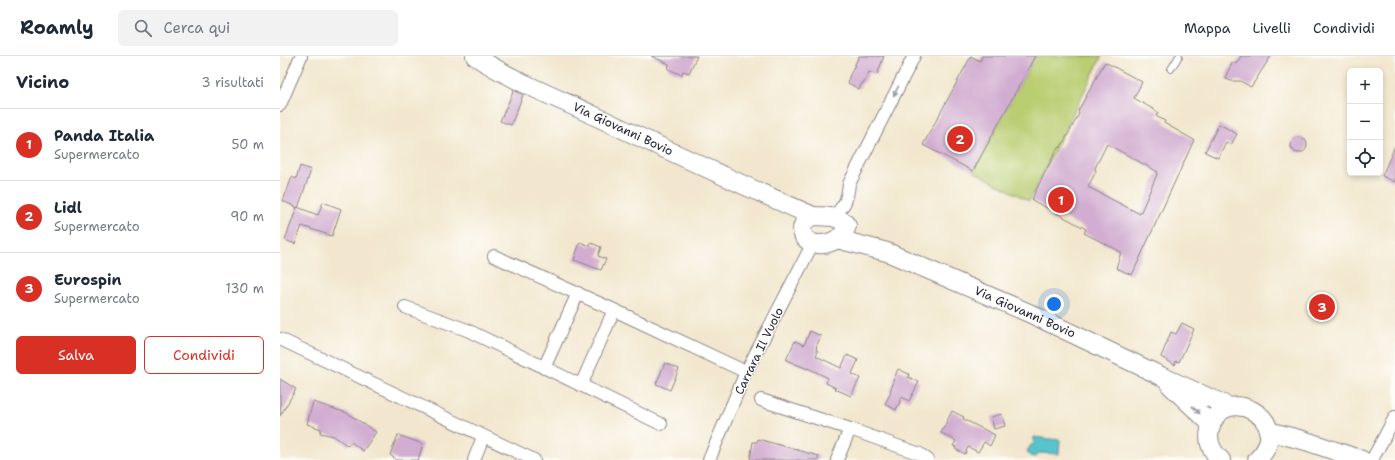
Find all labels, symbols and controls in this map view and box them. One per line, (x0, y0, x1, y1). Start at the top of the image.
search box (118, 10, 398, 46)
text: Roamly (20, 15, 94, 40)
icon: search (132, 17, 154, 39)
text: Cerca qui (164, 18, 230, 38)
text: Mappa (1184, 19, 1231, 37)
text: Livelli (1253, 19, 1291, 37)
text: Condividi (1313, 19, 1375, 37)
map controls (1347, 68, 1383, 176)
button: + (1347, 68, 1383, 104)
text: Vicino (16, 71, 69, 93)
text: 3 risultati (201, 74, 264, 91)
one-way arrow (893, 85, 899, 97)
street label: Via Giovanni Bovio (570, 99, 676, 159)
button: − (1347, 104, 1383, 140)
pin: 2 (947, 124, 973, 154)
text: Panda Italia (54, 126, 154, 146)
text: 1 (26, 136, 32, 153)
text: 50 m (231, 136, 264, 153)
button: locate (1347, 140, 1383, 176)
text: Supermercato (54, 146, 140, 163)
pin: 1 (1048, 185, 1074, 215)
text: Lidl (54, 198, 82, 218)
text: 2 (24, 208, 34, 225)
text: 90 m (230, 208, 264, 225)
text: Supermercato (54, 218, 140, 235)
text: Eurospin (54, 270, 122, 290)
text: 3 (24, 280, 34, 297)
text: 130 m (226, 280, 264, 297)
street label: Via Giovanni Bovio (972, 283, 1078, 341)
text: Supermercato (54, 290, 140, 307)
pin: 3 (1309, 292, 1335, 322)
your location (1044, 294, 1064, 314)
street label: Carrara Il Vuolo (731, 305, 787, 397)
button: Salva (16, 336, 136, 374)
button: Condividi (144, 336, 264, 374)
one-way arrow (1191, 405, 1201, 415)

